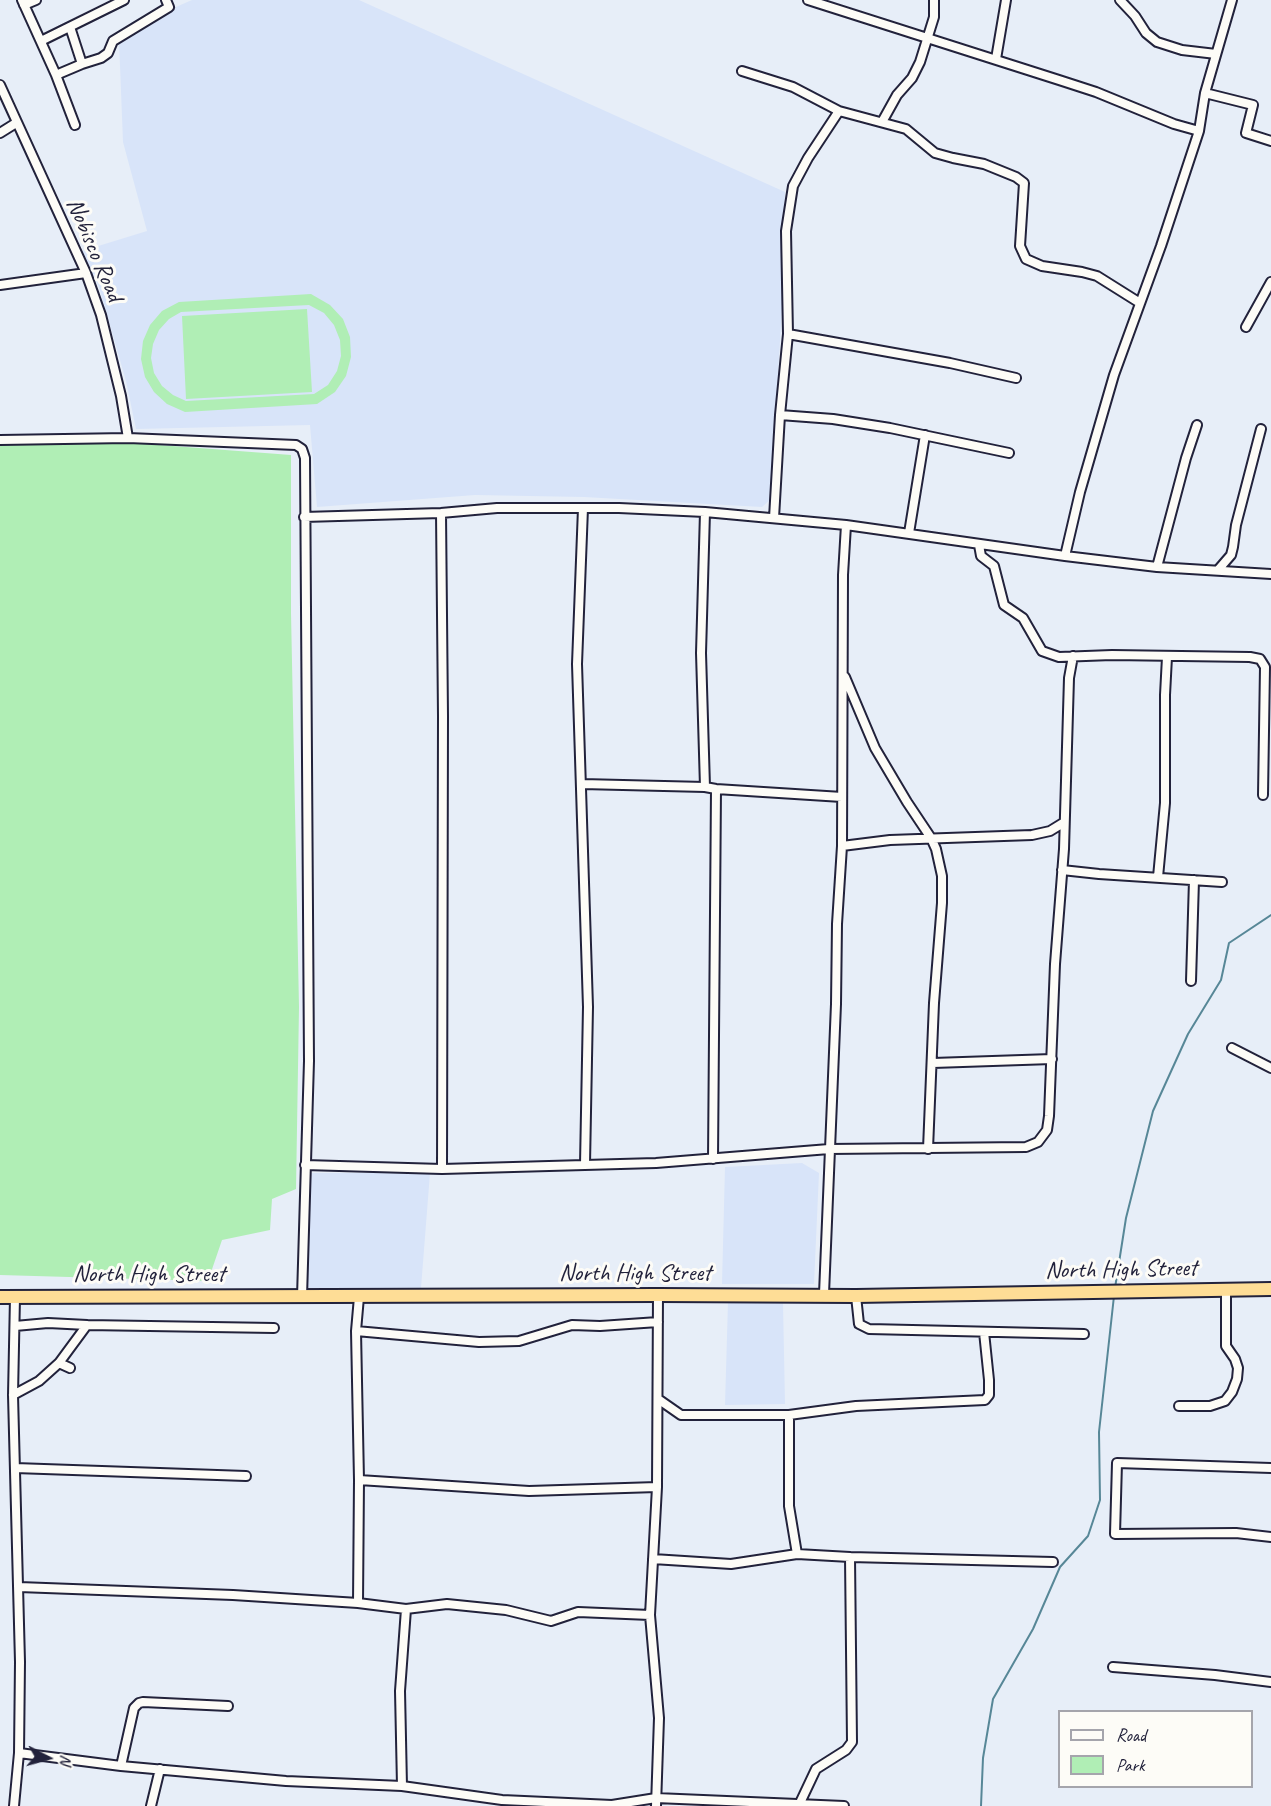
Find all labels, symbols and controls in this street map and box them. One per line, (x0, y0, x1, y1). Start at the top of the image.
street label: Nobisco Road (59, 194, 129, 306)
street label: North High Street (1045, 1254, 1197, 1286)
street label: North High Street (559, 1260, 711, 1288)
street label: North High Street (73, 1261, 225, 1289)
legend (1058, 1710, 1253, 1788)
text: Road (1116, 1724, 1146, 1746)
north arrow (18, 1728, 78, 1788)
text: N (55, 1754, 76, 1766)
text: Park (1116, 1754, 1145, 1776)

